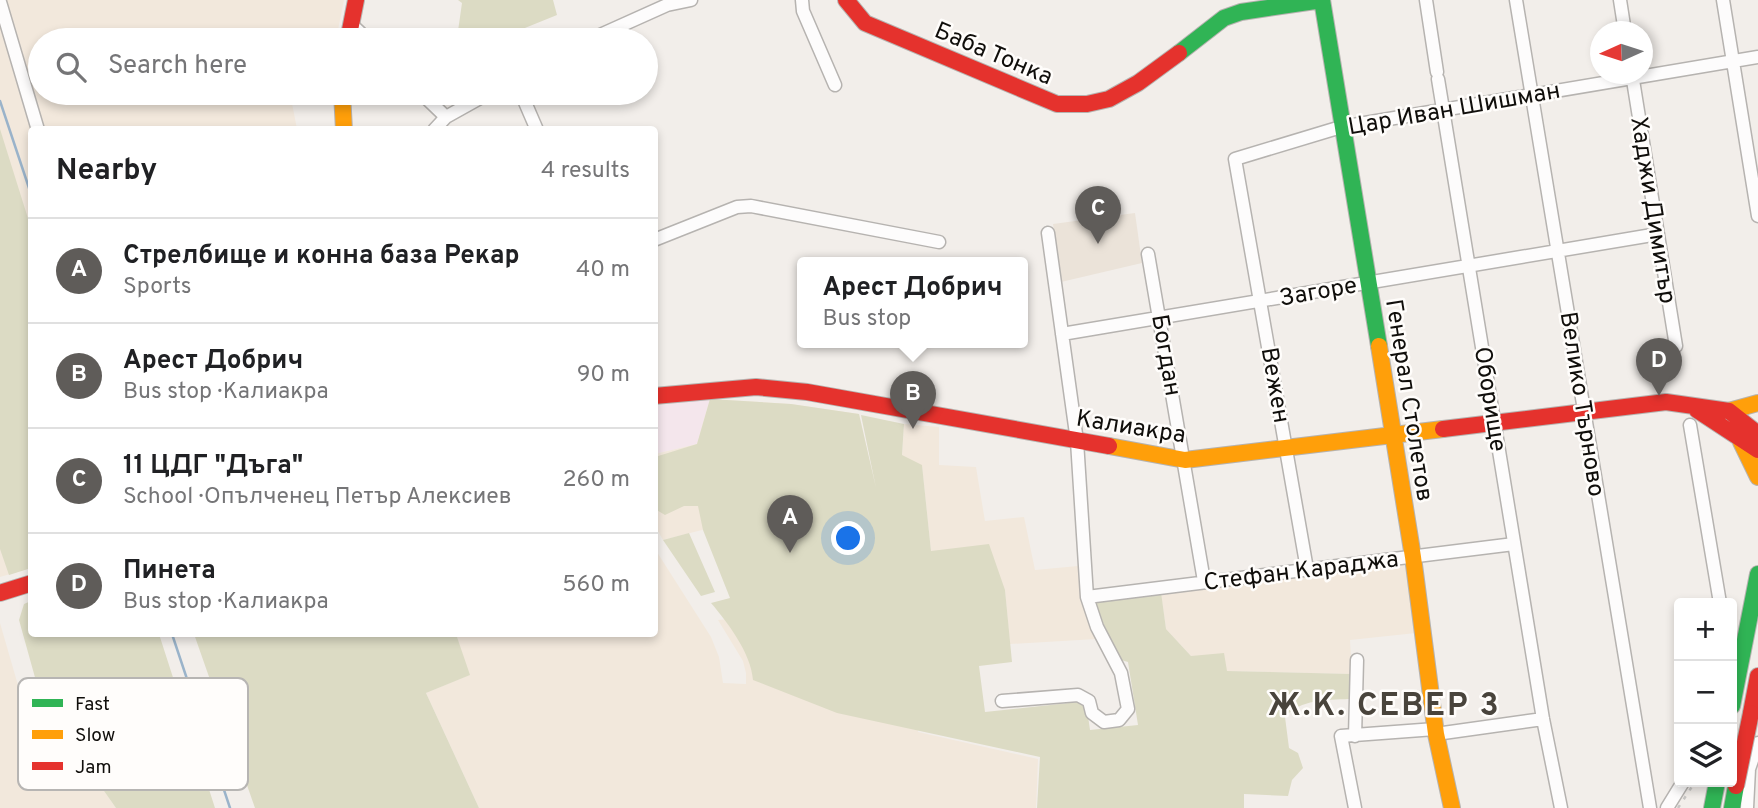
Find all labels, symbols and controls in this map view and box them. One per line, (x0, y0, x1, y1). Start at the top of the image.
street label: Баба Тонка (930, 16, 1057, 93)
north arrow (1590, 21, 1653, 84)
search box (28, 28, 658, 105)
icon: search (52, 48, 90, 86)
text: Search here (108, 50, 247, 83)
street label: Цар Иван Шишман (1346, 77, 1563, 143)
street label: Хаджи Димитър (1622, 115, 1682, 306)
text: Nearby (56, 153, 157, 190)
text: 4 results (541, 157, 630, 186)
pin: C (1075, 186, 1121, 244)
text: Стрелбище и конна база Рекар (123, 240, 520, 273)
text: A (71, 256, 87, 285)
text: 40 m (576, 256, 630, 285)
popup (797, 257, 1028, 348)
street label: Загоре (1277, 271, 1360, 315)
text: Арест Добрич (822, 272, 1003, 305)
text: Sports (123, 273, 191, 302)
street label: Генерал Столетов (1377, 297, 1439, 504)
text: Bus stop (822, 305, 911, 334)
street label: Велико Търново (1552, 310, 1610, 499)
street label: Богдан (1143, 312, 1187, 399)
pin: D (1636, 338, 1682, 396)
text: Арест Добрич (123, 345, 303, 378)
street label: Вежен (1253, 345, 1295, 426)
street label: Оборище (1466, 345, 1512, 454)
text: B (71, 361, 87, 390)
text: 90 m (577, 361, 630, 390)
pin: B (890, 371, 936, 429)
text: Bus stop · Калиакра (123, 378, 329, 407)
street label: Калиакра (1074, 405, 1188, 451)
text: 11 ЦДГ "Дъга" (123, 450, 303, 483)
text: C (72, 466, 86, 495)
text: 260 m (563, 466, 630, 495)
text: School · Опълченец Петър Алексиев (123, 483, 512, 512)
pin: A (767, 495, 813, 553)
your location (831, 521, 865, 555)
street label: Стефан Караджа (1202, 545, 1401, 599)
text: Пинета (123, 555, 216, 588)
text: D (71, 571, 87, 600)
text: 560 m (562, 571, 630, 600)
text: Bus stop · Калиакра (123, 588, 329, 617)
map controls (1674, 598, 1737, 787)
button: + (1674, 598, 1737, 661)
button: − (1674, 661, 1737, 724)
legend (18, 678, 248, 790)
district label: Ж.К. СЕВЕР 3 (1267, 687, 1501, 727)
text: Fast (75, 693, 110, 717)
text: Slow (75, 724, 115, 748)
button: layers (1674, 724, 1737, 787)
text: Jam (75, 756, 112, 780)

